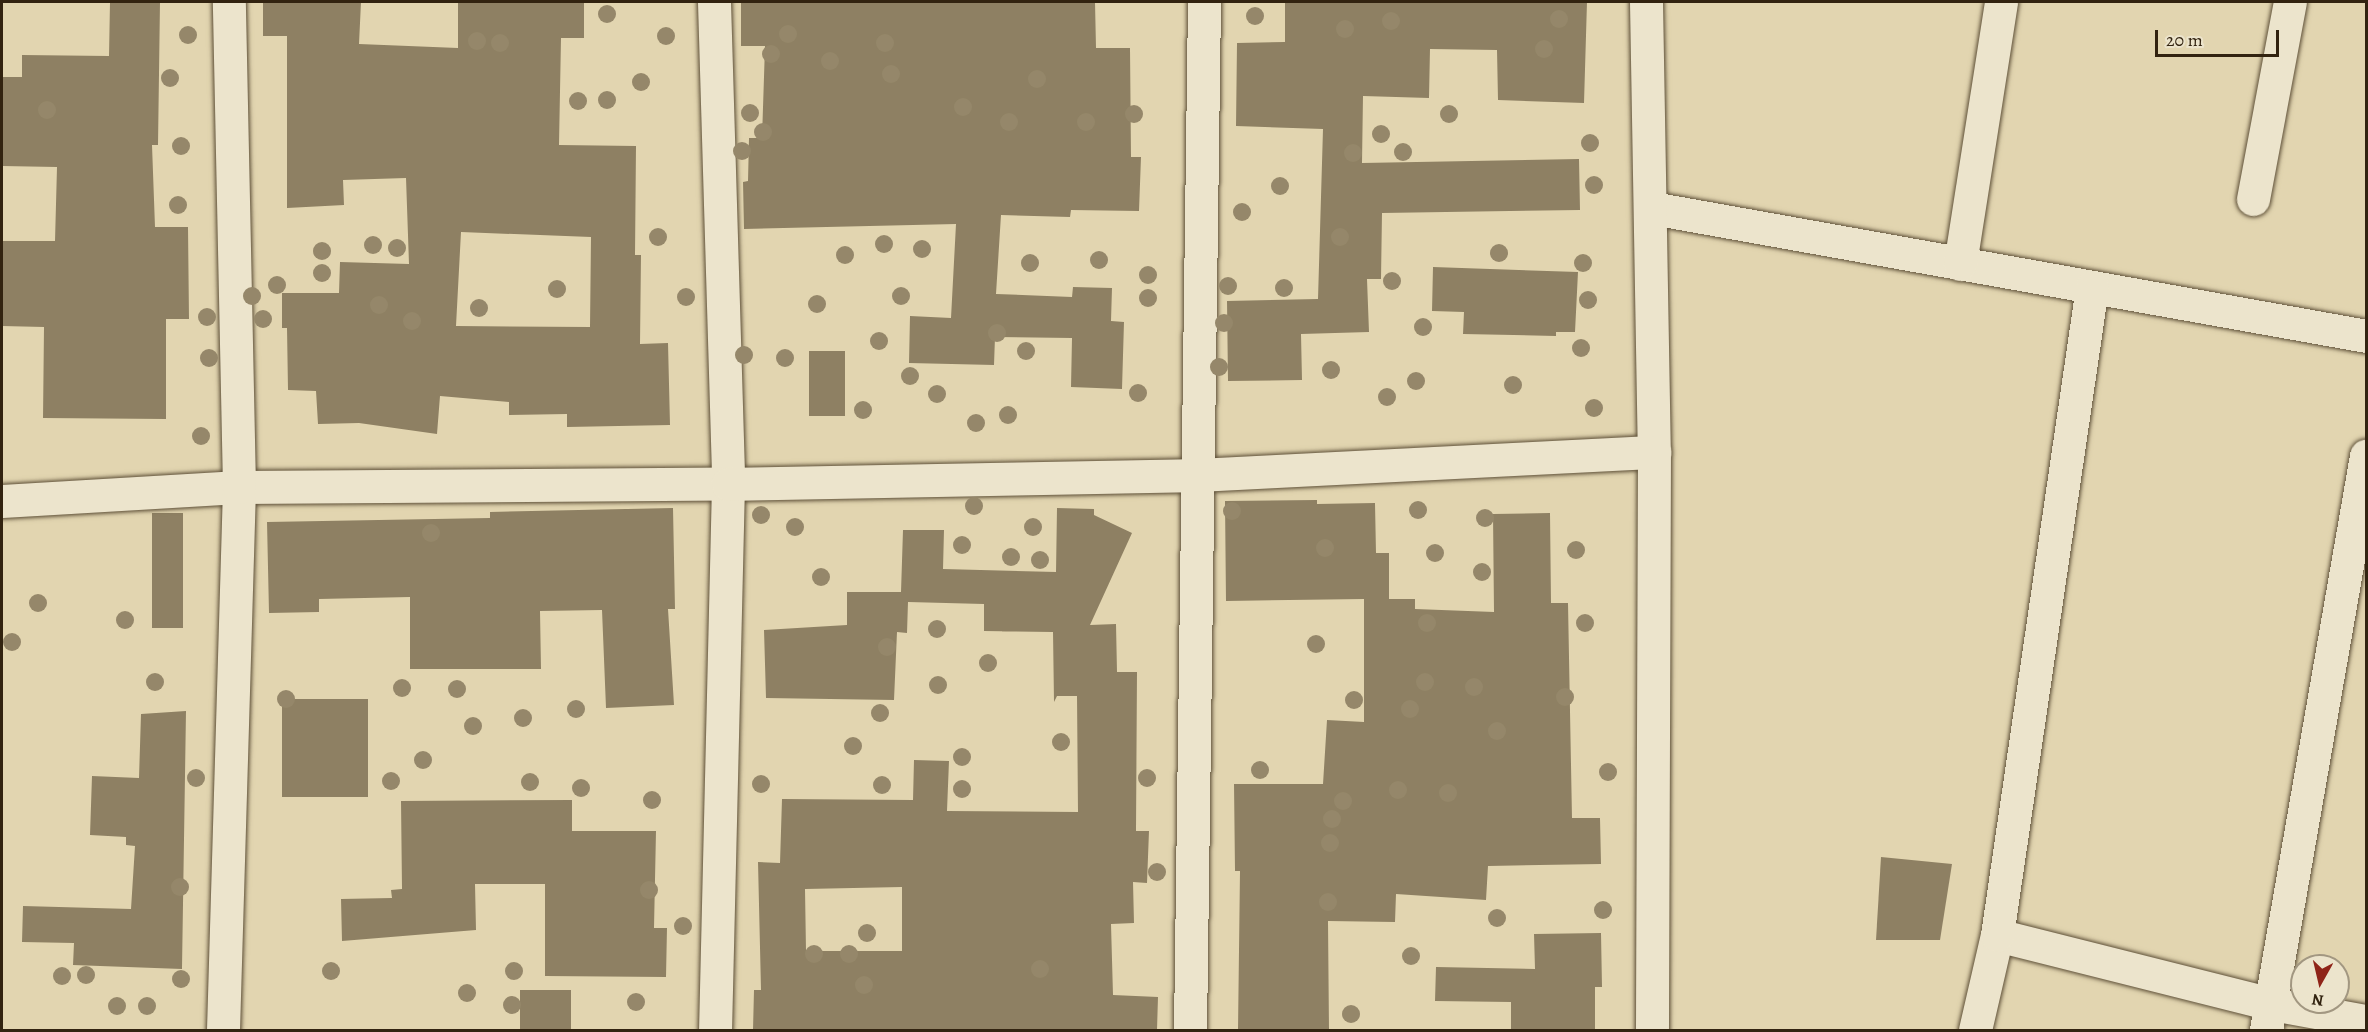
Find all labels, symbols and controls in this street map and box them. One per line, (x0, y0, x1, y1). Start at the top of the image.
scale bar (2158, 18, 2282, 56)
text: 20 m (2166, 28, 2203, 52)
north arrow (2290, 954, 2350, 1014)
text: N (2310, 988, 2325, 1012)

